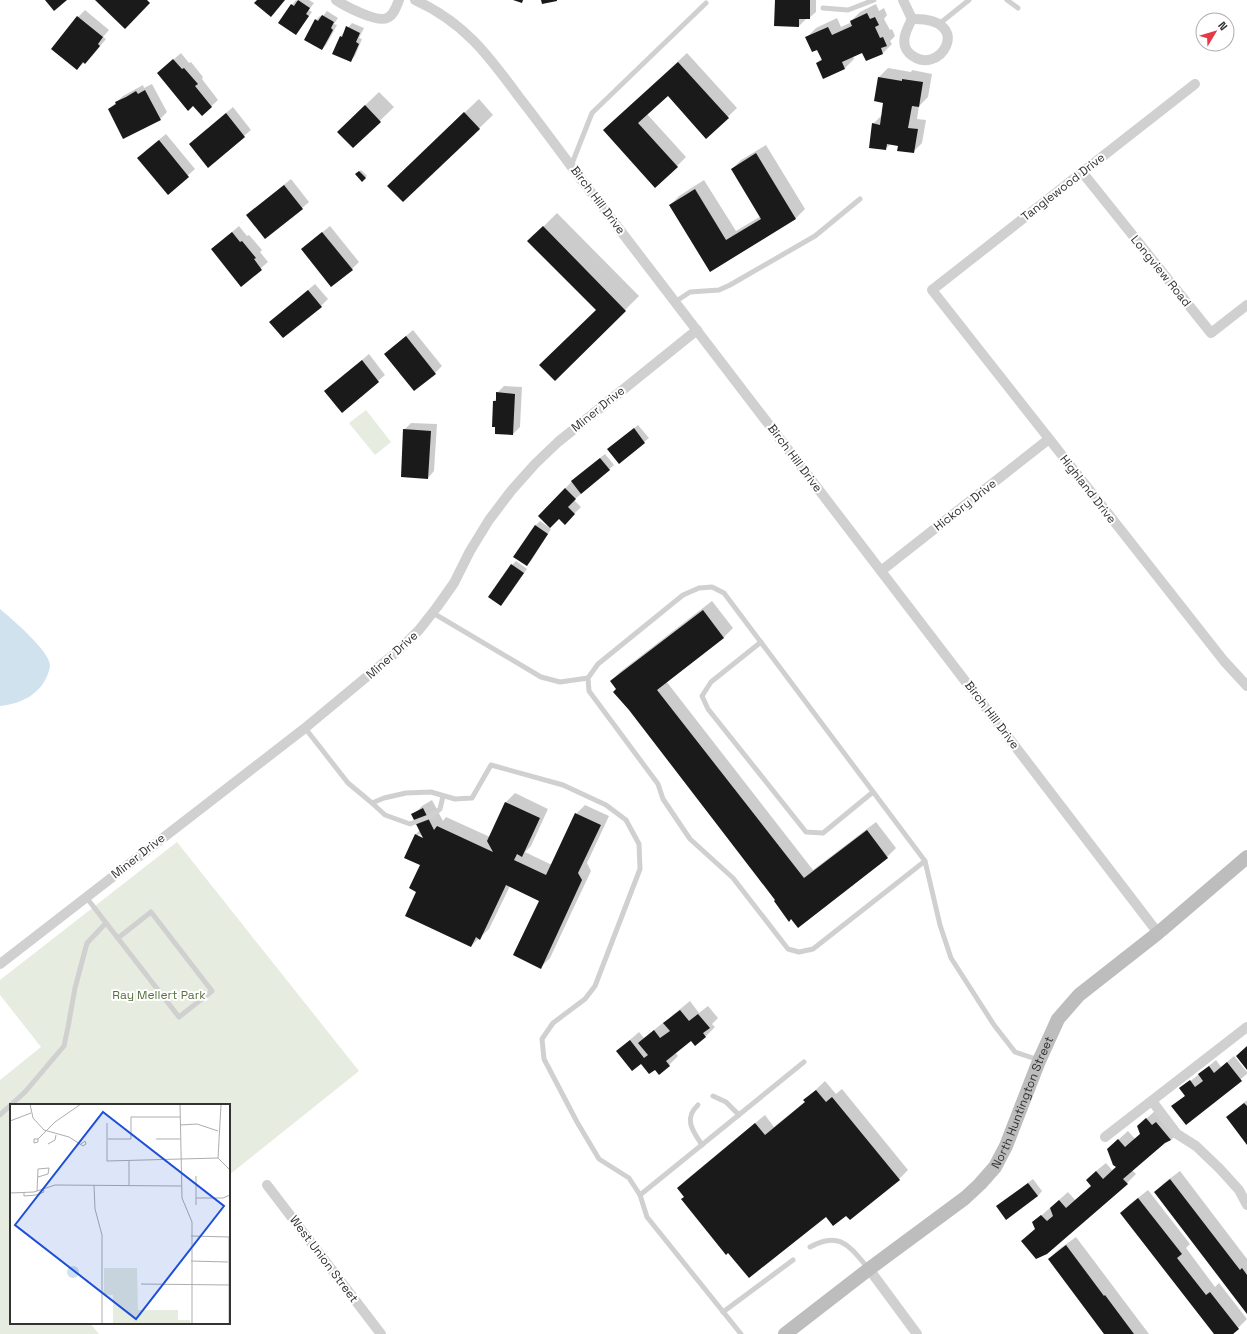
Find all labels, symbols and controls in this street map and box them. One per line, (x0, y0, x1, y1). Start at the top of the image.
north arrow (1195, 12, 1235, 52)
text: N (1215, 19, 1231, 33)
street label: Tanglewood Drive (1018, 149, 1108, 225)
street label: Birch Hill Drive (567, 163, 629, 237)
street label: Longview Road (1127, 232, 1195, 310)
street label: Miner Drive (568, 383, 628, 435)
street label: Birch Hill Drive (764, 421, 826, 495)
street label: Highland Drive (1056, 452, 1120, 526)
street label: Hickory Drive (930, 476, 1000, 534)
street label: Miner Drive (363, 628, 421, 682)
street label: Birch Hill Drive (961, 678, 1023, 752)
street label: Miner Drive (108, 830, 168, 882)
park label: Ray Mellert Park (112, 987, 206, 1003)
street label: North Huntington Street (988, 1034, 1057, 1171)
inset map (10, 1104, 230, 1324)
street label: West Union Street (286, 1212, 362, 1306)

